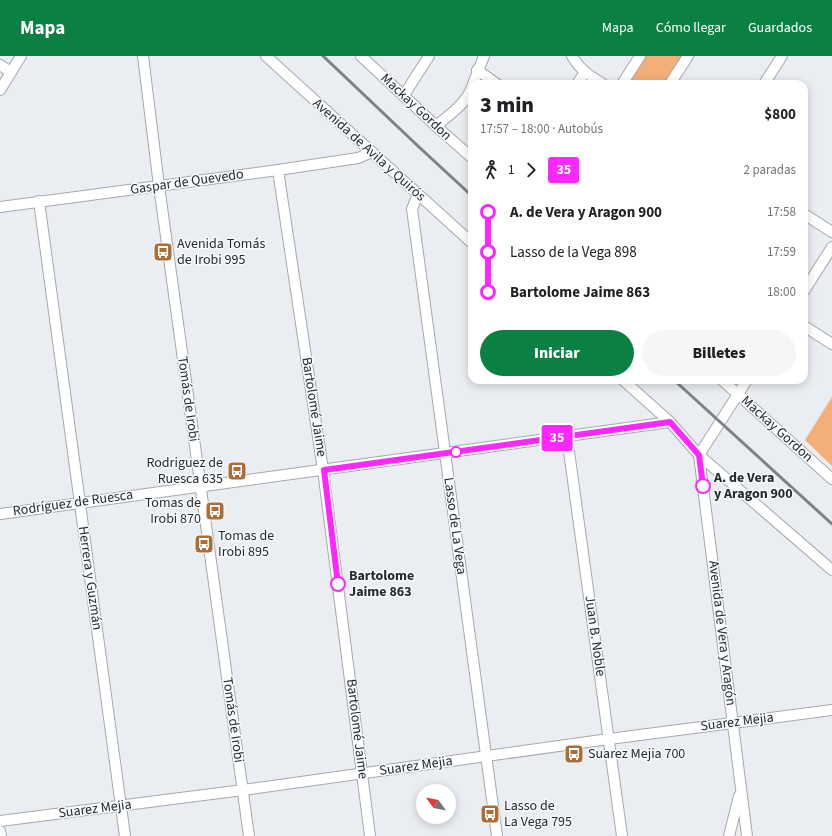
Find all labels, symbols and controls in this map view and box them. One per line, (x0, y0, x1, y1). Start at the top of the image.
text: Mapa (20, 15, 65, 42)
text: Mapa (602, 18, 634, 38)
text: Cómo llegar (656, 18, 726, 38)
text: Guardados (748, 18, 812, 38)
street label: Mackay Gordon (376, 69, 456, 145)
text: 3 min (480, 89, 534, 121)
street label: Avenida de Avila y Quirós (308, 94, 430, 206)
text: $800 (764, 104, 796, 125)
text: 17:57 – 18:00 · Autobús (480, 120, 603, 138)
icon: walk (480, 159, 502, 181)
icon: forward (520, 159, 542, 181)
text: 35 (556, 160, 571, 180)
text: 1 (508, 161, 514, 179)
text: 2 paradas (743, 161, 796, 179)
street label: Gaspar de Quevedo (129, 164, 245, 200)
text: A. de Vera y Aragon 900 (510, 202, 662, 223)
text: 17:58 (767, 203, 796, 221)
place label: Avenida Tomás de Irobi 995 (177, 234, 265, 270)
bus stop icon: Avenida Tomás de Irobi 995 (152, 241, 174, 263)
text: Lasso de la Vega 898 (510, 242, 637, 263)
text: 17:59 (767, 243, 796, 261)
text: Bartolome Jaime 863 (510, 282, 650, 303)
text: 18:00 (767, 283, 796, 301)
button: Iniciar (480, 330, 634, 376)
button: Billetes (642, 330, 796, 376)
street label: Tomás de Irobi (172, 355, 204, 443)
street label: Bartolomé Jaime (296, 356, 332, 458)
street label: Mackay Gordon (737, 391, 817, 467)
line badge: 35 (539, 425, 575, 451)
text: 35 (550, 428, 564, 448)
unlabelled marker (450, 446, 462, 458)
place label: Rodriguez de Ruesca 635 (146, 453, 223, 489)
bus stop icon: Rodriguez de Ruesca 635 (226, 460, 248, 482)
place label: A. de Vera y Aragon 900 (713, 468, 793, 504)
street label: Lasso de La Vega (438, 476, 472, 576)
marker: A. de Vera y Aragon 900 (695, 478, 711, 494)
street label: Rodríguez de Ruesca (12, 485, 134, 521)
place label: Tomas de Irobi 870 (145, 493, 201, 529)
bus stop icon: Tomas de Irobi 870 (204, 500, 226, 522)
street label: Herrera y Guzmán (73, 525, 107, 631)
place label: Tomas de Irobi 895 (218, 526, 274, 562)
bus stop icon: Tomas de Irobi 895 (193, 533, 215, 555)
street label: Avenida de Vera y Aragón (703, 559, 741, 707)
place label: Bartolome Jaime 863 (349, 566, 414, 602)
marker: Bartolome Jaime 863 (330, 576, 346, 592)
street label: Juan B. Noble (579, 594, 611, 678)
street label: Tomás de Irobi (217, 676, 249, 764)
street label: Bartolomé Jaime (341, 678, 373, 780)
street label: Suarez Mejia (699, 708, 775, 736)
bus stop icon: Suarez Mejia 700 (563, 743, 585, 765)
place label: Suarez Mejia 700 (588, 744, 685, 764)
street label: Suarez Mejia (378, 751, 454, 781)
north arrow (416, 784, 456, 824)
map controls (416, 784, 456, 824)
street label: Suarez Mejia (57, 795, 133, 823)
place label: Lasso de La Vega 795 (504, 796, 572, 832)
bus stop icon: Lasso de La Vega 795 (479, 803, 501, 825)

